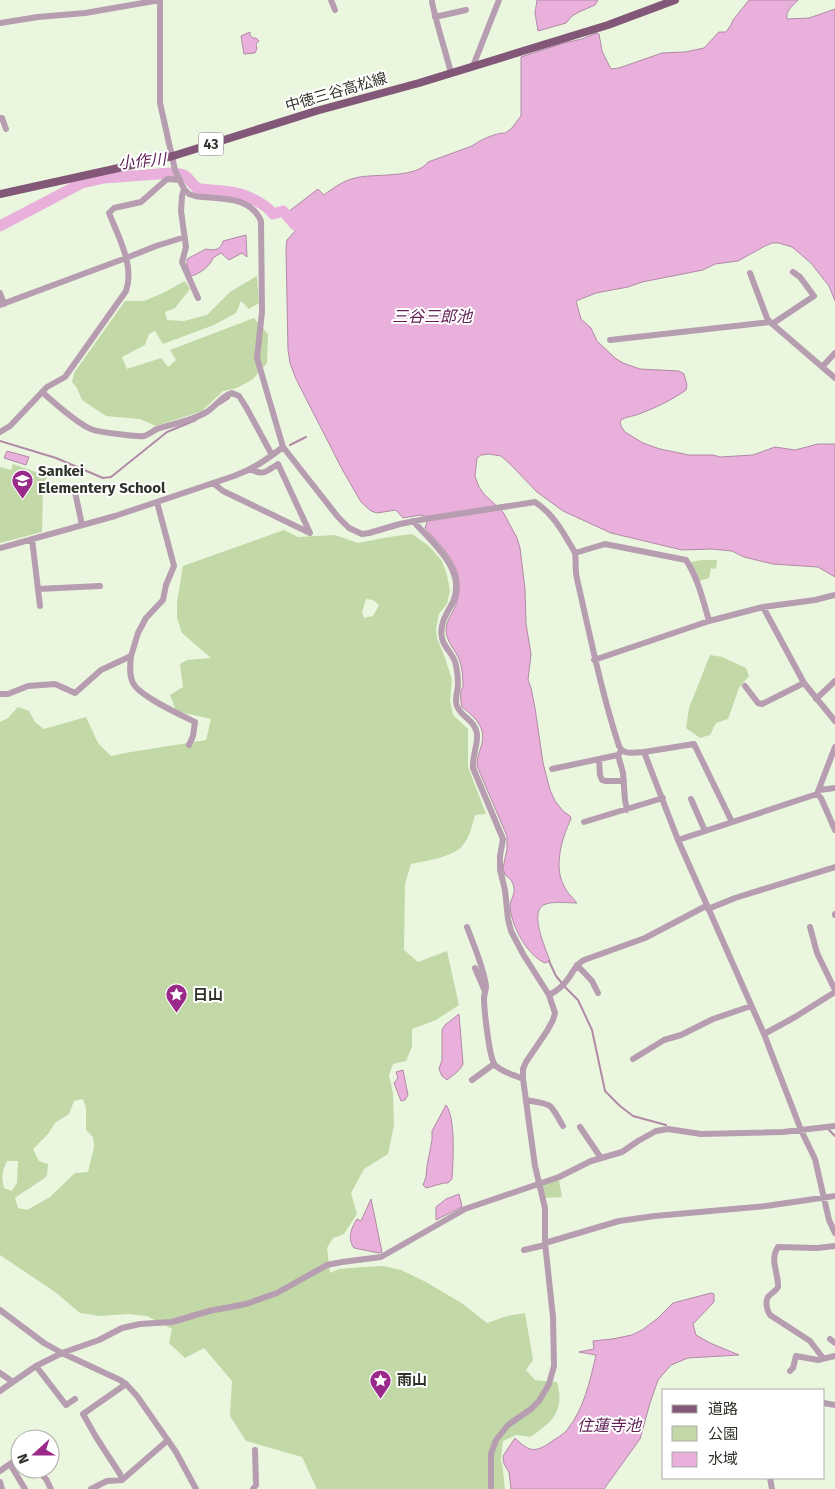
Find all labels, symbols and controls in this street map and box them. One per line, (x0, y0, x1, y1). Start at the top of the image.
street label: 中徳三谷高松線 (283, 69, 389, 115)
road number: 43 (198, 132, 224, 156)
water label: 小作川 (117, 149, 169, 173)
water label: 三谷三郎池 (392, 307, 474, 326)
place label: Sankei Elementery School (38, 462, 166, 497)
school or university icon: Sankei Elementery School (10, 468, 34, 499)
place icon: 日山 (165, 983, 189, 1014)
place label: 日山 (193, 986, 223, 1004)
place icon: 雨山 (369, 1368, 393, 1399)
place label: 雨山 (397, 1371, 427, 1389)
legend (662, 1389, 825, 1479)
text: 道路 (708, 1400, 738, 1418)
water label: 住蓮寺池 (577, 1416, 643, 1435)
text: 公園 (708, 1425, 738, 1443)
north arrow (10, 1429, 60, 1479)
text: 水域 (708, 1450, 738, 1468)
text: N (14, 1451, 33, 1466)

